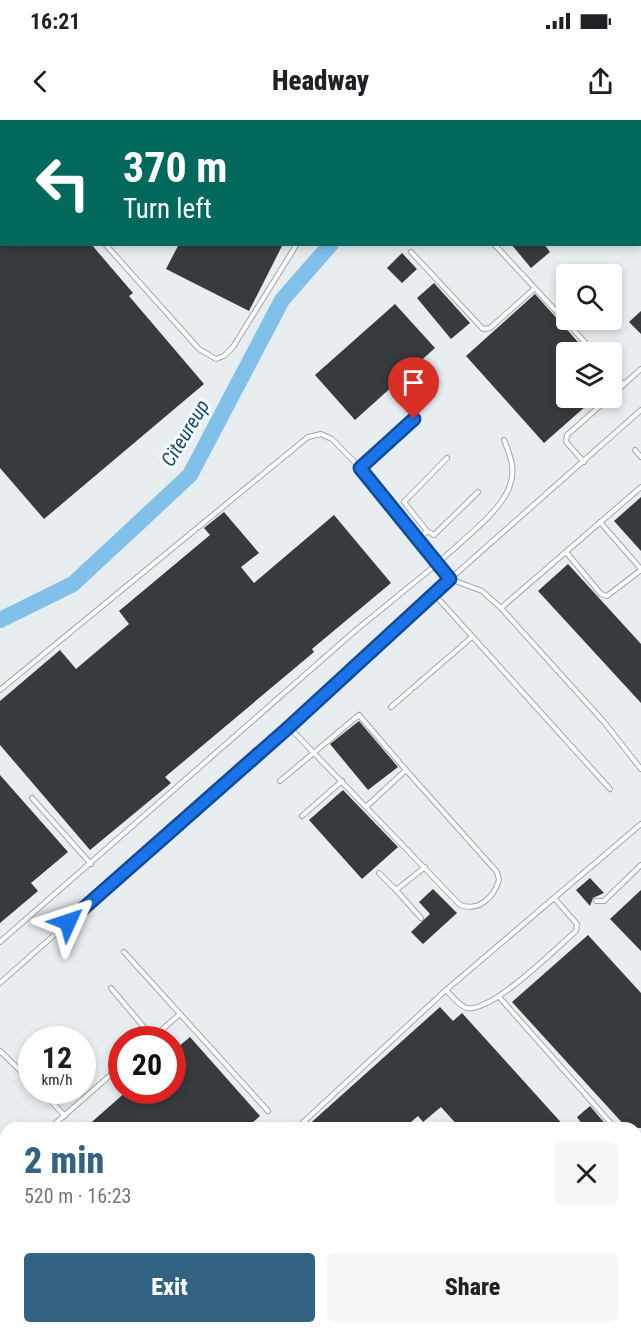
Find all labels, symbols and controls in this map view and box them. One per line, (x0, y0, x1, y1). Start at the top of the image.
text: 16:21 (30, 9, 81, 34)
icon: back (24, 65, 57, 98)
text: Headway (272, 65, 369, 97)
icon: share (584, 65, 617, 98)
text: 370 m (123, 143, 228, 192)
icon: left (24, 144, 102, 222)
text: Turn left (123, 193, 212, 225)
map controls (556, 264, 622, 408)
button: search (556, 264, 622, 330)
button: layers (556, 342, 622, 408)
pin (388, 357, 439, 419)
icon: arrive (397, 366, 430, 399)
water label: Citeureup (156, 395, 214, 471)
position arrow (36, 890, 100, 954)
speed limit sign: 20 (108, 1026, 186, 1104)
text: 12 (42, 1040, 72, 1075)
text: km/h (42, 1071, 72, 1089)
text: 2 min (24, 1140, 104, 1182)
button: close (555, 1142, 618, 1205)
text: 520 m · 16:23 (24, 1184, 131, 1208)
button: Exit (24, 1253, 315, 1322)
button: Share (327, 1253, 618, 1322)

